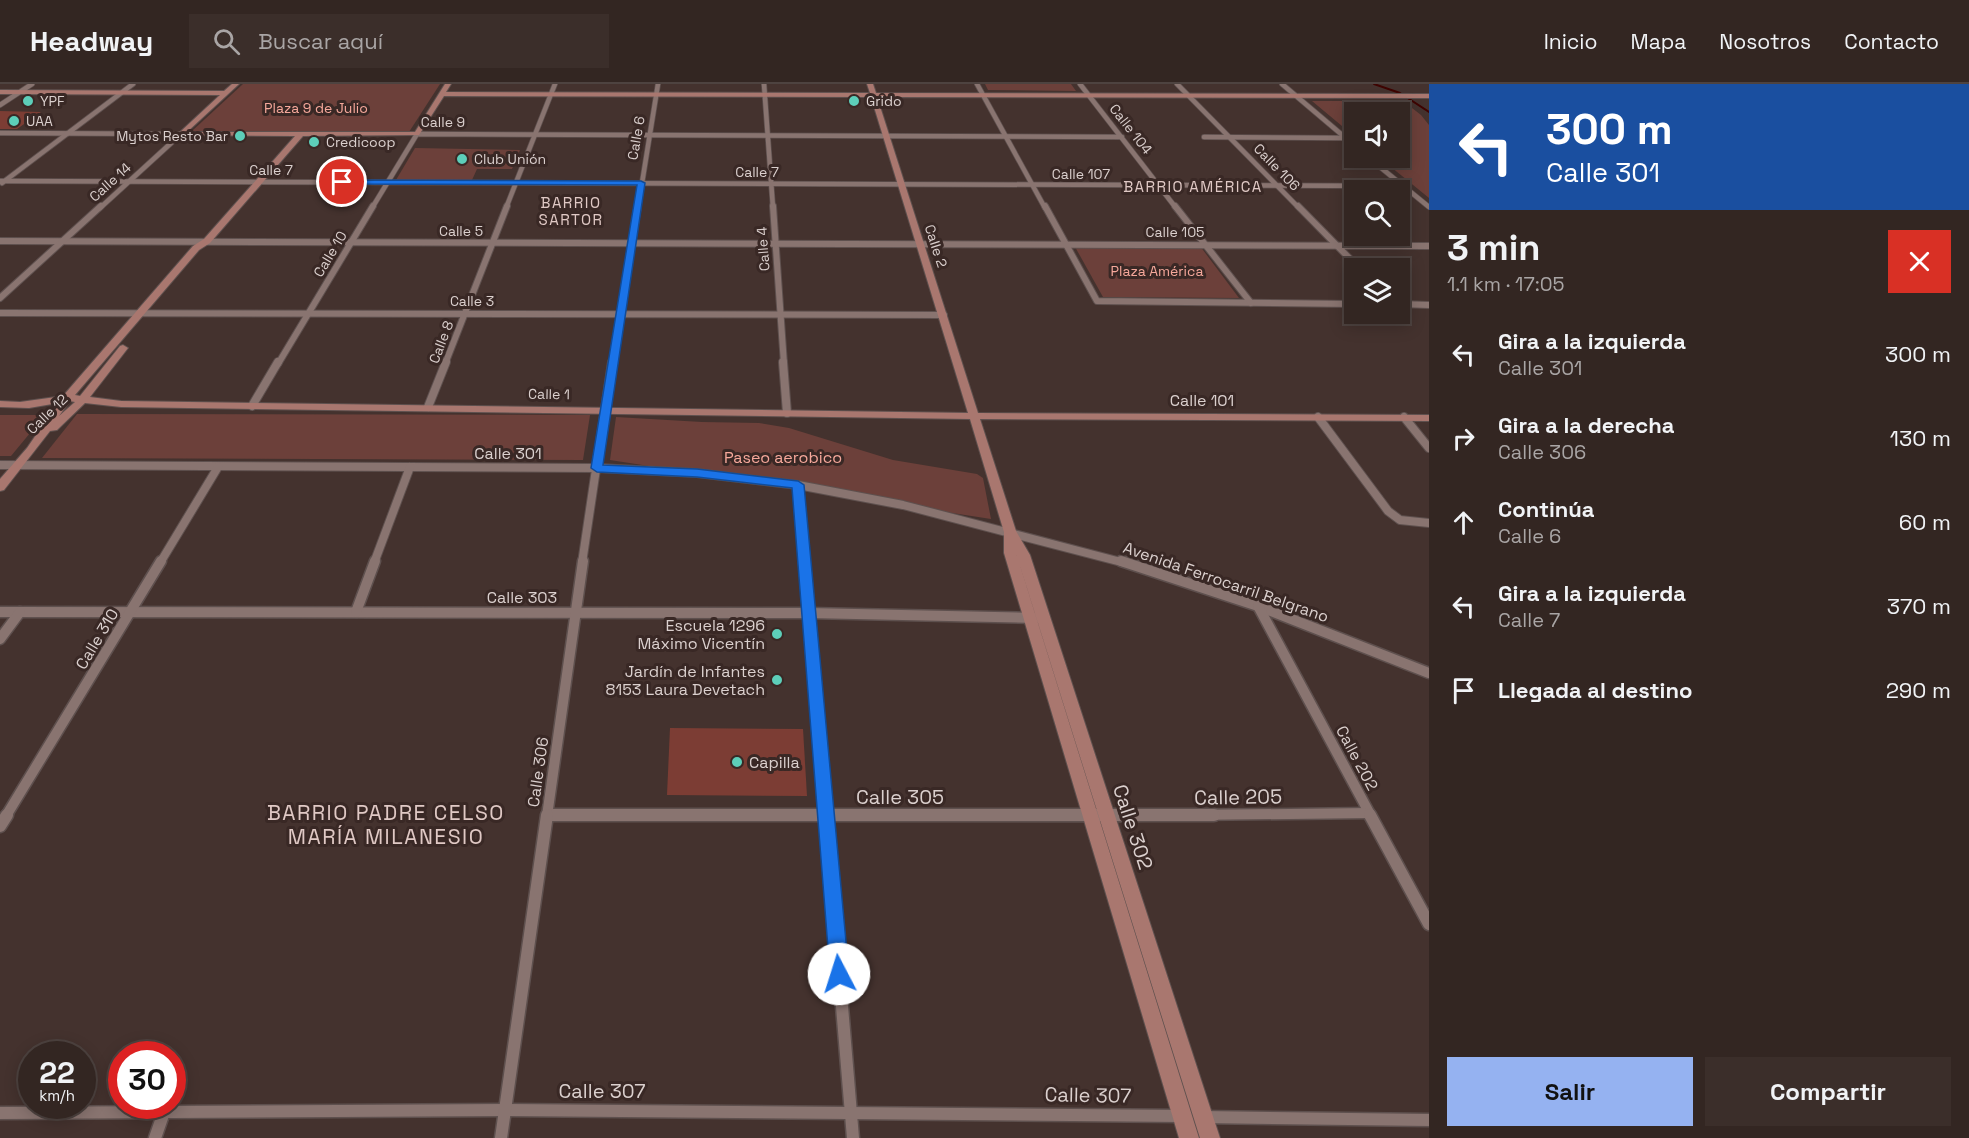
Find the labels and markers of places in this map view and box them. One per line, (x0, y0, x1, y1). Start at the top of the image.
place label: YPF (40, 92, 65, 110)
place label: Grido (866, 92, 902, 110)
marker: YPF (21, 94, 35, 108)
marker: Grido (847, 94, 861, 108)
place label: UAA (26, 112, 53, 130)
marker: UAA (7, 114, 21, 128)
place label: Mytos Resto Bar (116, 127, 228, 145)
marker: Mytos Resto Bar (233, 129, 247, 143)
place label: Credicoop (326, 133, 395, 151)
marker: Credicoop (307, 135, 321, 149)
place label: Club Unión (474, 150, 546, 168)
marker: Club Unión (455, 152, 469, 166)
pin (316, 156, 367, 207)
place label: Escuela 1296 Máximo Vicentín (637, 615, 765, 654)
marker: Escuela 1296 Máximo Vicentín (770, 627, 784, 641)
place label: Jardín de Infantes 8153 Laura Devetach (606, 661, 765, 700)
marker: Jardín de Infantes 8153 Laura Devetach (770, 673, 784, 687)
place label: Capilla (749, 752, 800, 773)
marker: Capilla (730, 755, 744, 769)

